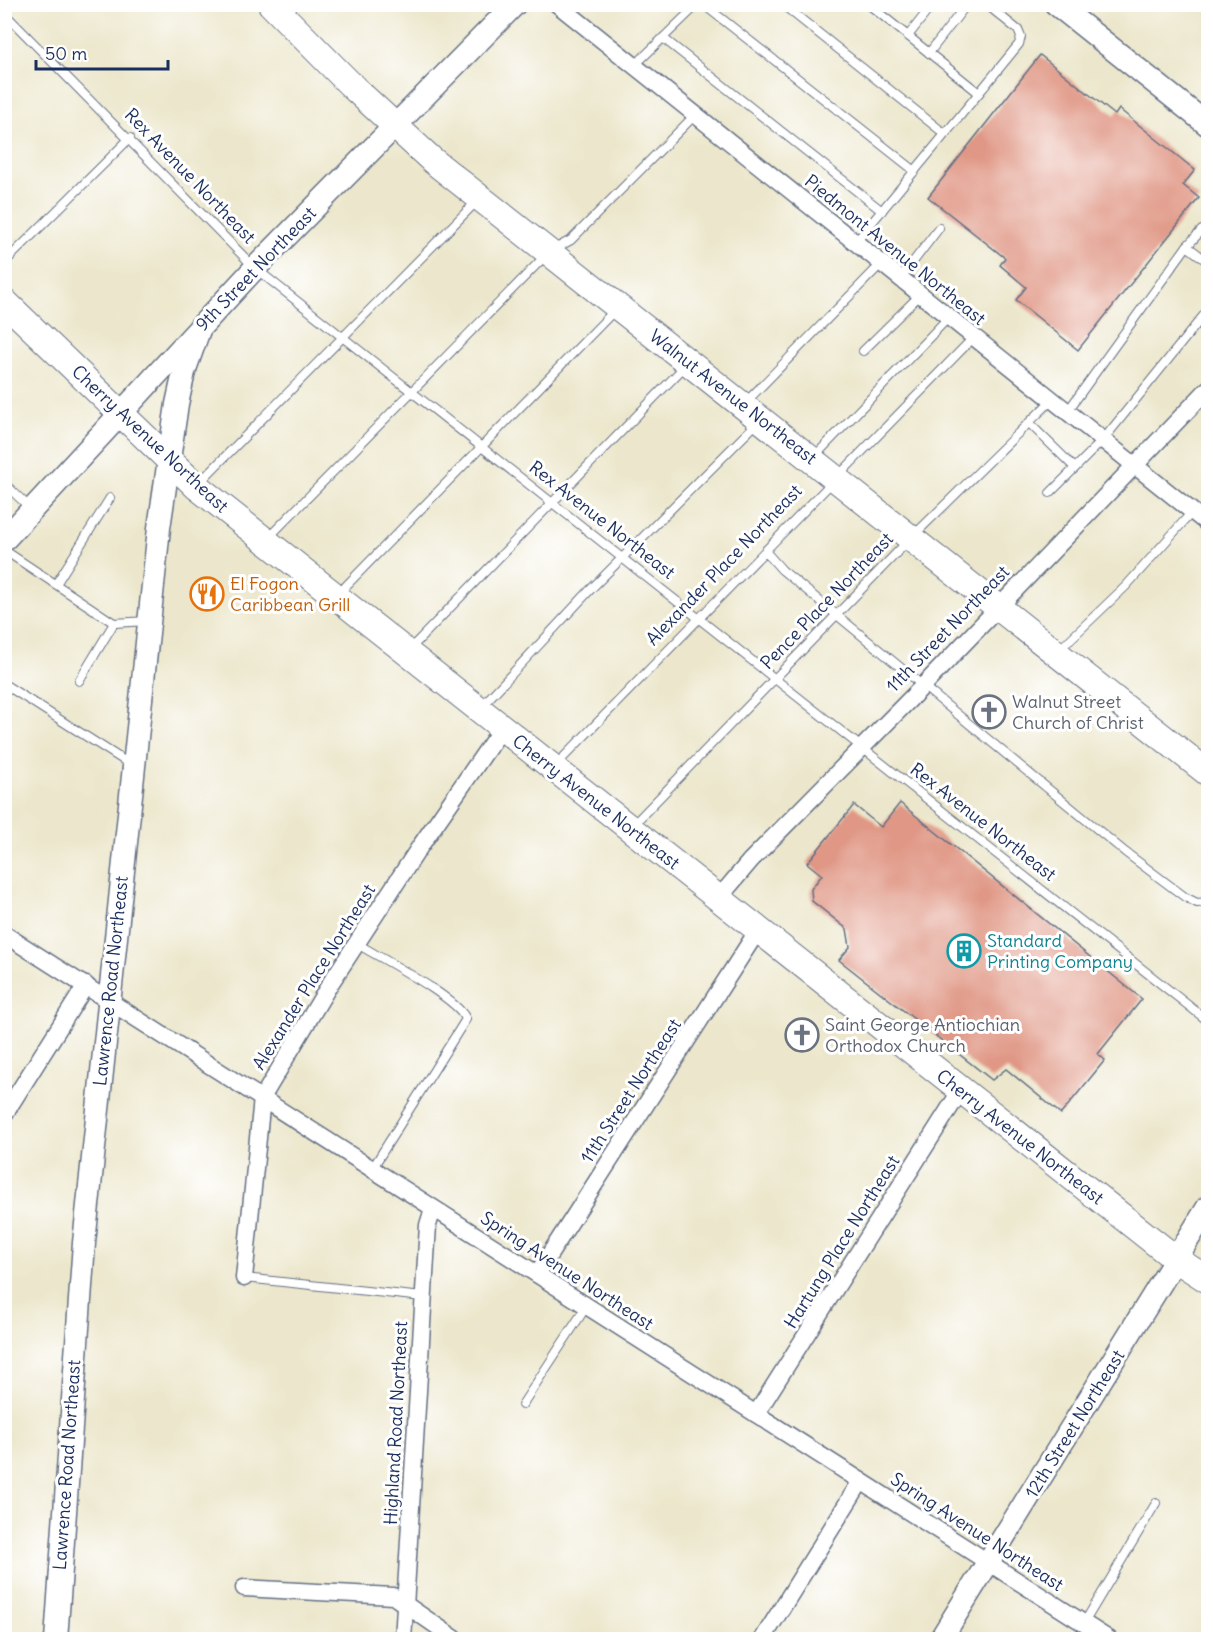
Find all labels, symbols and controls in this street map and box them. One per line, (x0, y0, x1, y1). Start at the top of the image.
scale bar (36, 33, 168, 71)
text: 50 m (45, 42, 87, 65)
street label: Rex Avenue Northeast (120, 103, 261, 248)
street label: Piedmont Avenue Northeast (800, 169, 991, 330)
street label: 9th Street Northeast (190, 202, 321, 336)
street label: Walnut Avenue Northeast (645, 324, 822, 469)
street label: Cherry Avenue Northeast (67, 360, 234, 517)
street label: Rex Avenue Northeast (525, 455, 680, 584)
street label: Alexander Place Northeast (641, 479, 806, 650)
street label: Pence Place Northeast (755, 527, 898, 674)
street label: 11th Street Northeast (881, 560, 1014, 697)
place label: El Fogon Caribbean Grill (230, 572, 350, 616)
restaurant icon: El Fogon Caribbean Grill (189, 576, 225, 612)
place label: Walnut Street Church of Christ (1012, 690, 1144, 734)
church icon: Walnut Street Church of Christ (971, 694, 1007, 730)
street label: Cherry Avenue Northeast (508, 729, 685, 874)
street label: Rex Avenue Northeast (906, 757, 1061, 886)
street label: Lawrence Road Northeast (88, 875, 133, 1087)
street label: Alexander Place Northeast (247, 880, 380, 1074)
place label: Standard Printing Company (987, 929, 1133, 973)
building icon: Standard Printing Company (946, 933, 982, 969)
place label: Saint George Antiochian Orthodox Church (825, 1013, 1020, 1057)
street label: 11th Street Northeast (575, 1014, 686, 1167)
church icon: Saint George Antiochian Orthodox Church (784, 1017, 820, 1053)
street label: Cherry Avenue Northeast (932, 1064, 1109, 1209)
street label: Hartung Place Northeast (779, 1151, 904, 1333)
street label: Spring Avenue Northeast (477, 1206, 658, 1335)
street label: Highland Road Northeast (379, 1321, 412, 1525)
street label: 12th Street Northeast (1020, 1345, 1130, 1502)
street label: Lawrence Road Northeast (48, 1359, 85, 1571)
street label: Spring Avenue Northeast (887, 1467, 1068, 1596)

